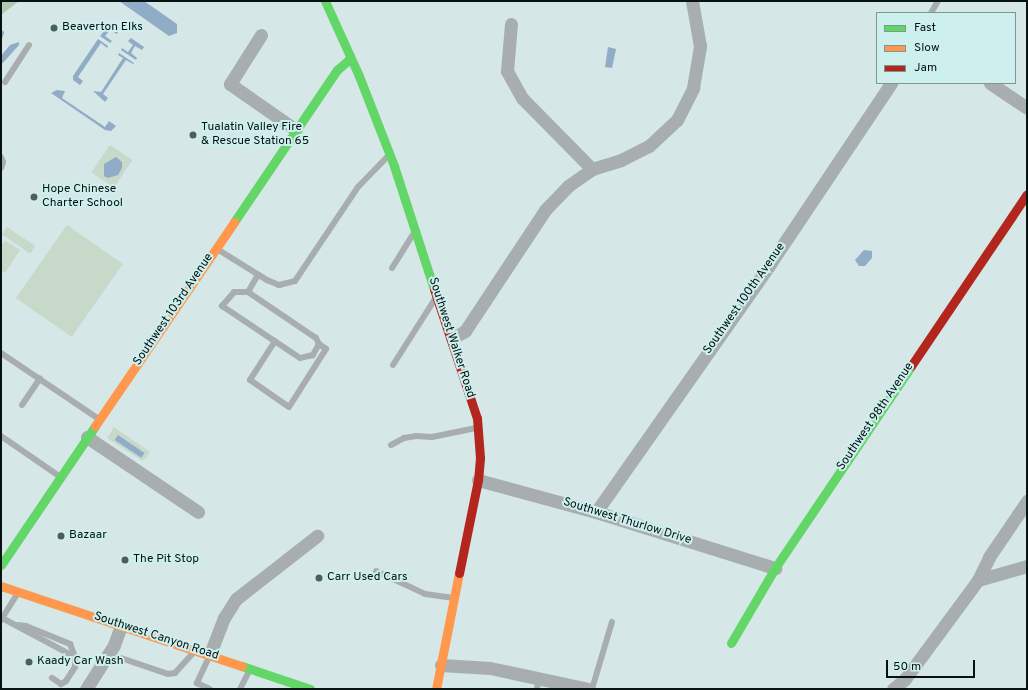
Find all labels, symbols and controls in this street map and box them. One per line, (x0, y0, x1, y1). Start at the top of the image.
legend (876, 12, 1016, 84)
text: Fast (914, 20, 936, 36)
place label: Beaverton Elks (62, 21, 143, 35)
marker: Beaverton Elks (49, 23, 59, 33)
text: Slow (914, 40, 940, 56)
text: Jam (914, 60, 937, 76)
place label: Tualatin Valley Fire & Rescue Station 65 (201, 121, 309, 149)
marker: Tualatin Valley Fire & Rescue Station 65 (188, 130, 198, 140)
place label: Hope Chinese Charter School (42, 183, 123, 211)
marker: Hope Chinese Charter School (29, 192, 39, 202)
street label: Southwest 100th Avenue (701, 240, 789, 358)
street label: Southwest 103rd Avenue (131, 251, 217, 369)
street label: Southwest Walker Road (425, 276, 477, 400)
street label: Southwest 98th Avenue (834, 360, 918, 474)
street label: Southwest Thurlow Drive (561, 496, 693, 548)
place label: Bazaar (69, 529, 107, 543)
marker: Bazaar (56, 531, 66, 541)
place label: The Pit Stop (133, 553, 199, 567)
marker: The Pit Stop (120, 555, 130, 565)
place label: Carr Used Cars (327, 571, 408, 585)
marker: Carr Used Cars (314, 573, 324, 583)
street label: Southwest Canyon Road (92, 610, 220, 664)
scale bar (888, 652, 977, 678)
place label: Kaady Car Wash (37, 655, 124, 669)
marker: Kaady Car Wash (24, 657, 34, 667)
text: 50 m (893, 659, 921, 675)

